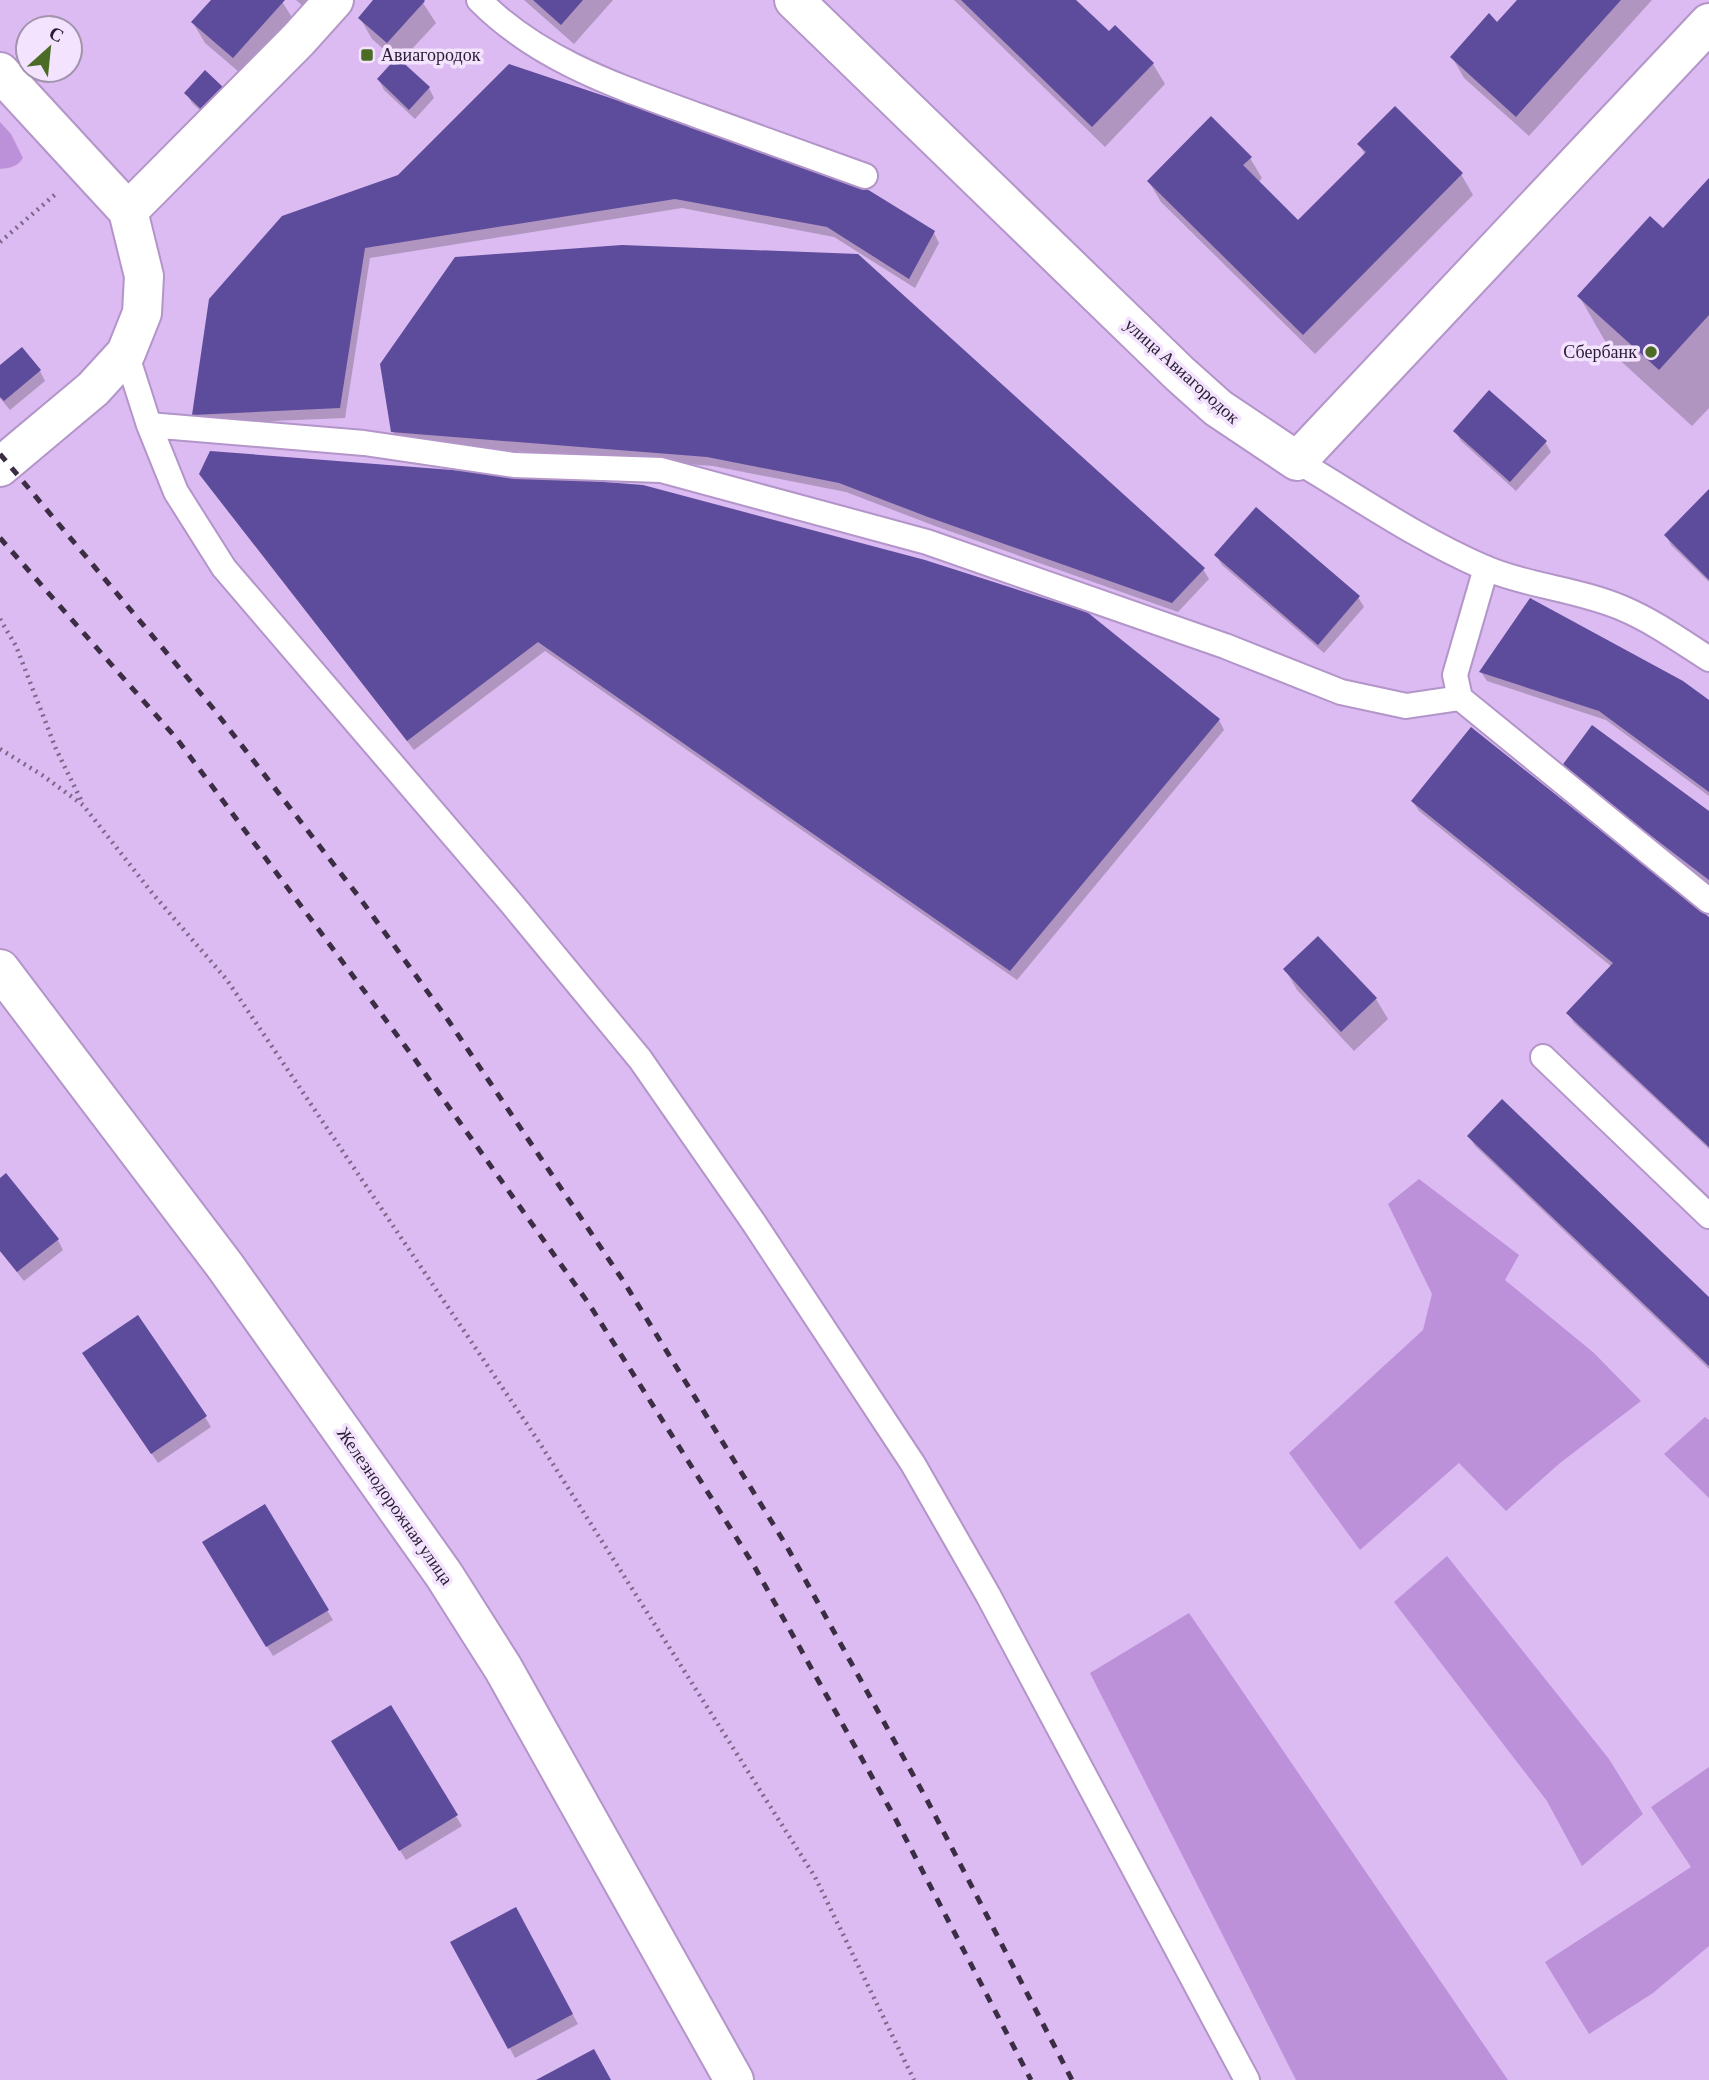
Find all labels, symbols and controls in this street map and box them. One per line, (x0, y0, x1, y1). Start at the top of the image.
north arrow (14, 14, 84, 84)
text: С (46, 22, 67, 47)
place label: Авиагородок (381, 45, 481, 65)
marker: Авиагородок (359, 47, 375, 63)
street label: улица Авиагородок (1121, 314, 1244, 428)
place label: Сбербанк (1563, 342, 1637, 362)
marker: Сбербанк (1643, 344, 1659, 360)
street label: Железнодорожная улица (333, 1423, 457, 1589)

